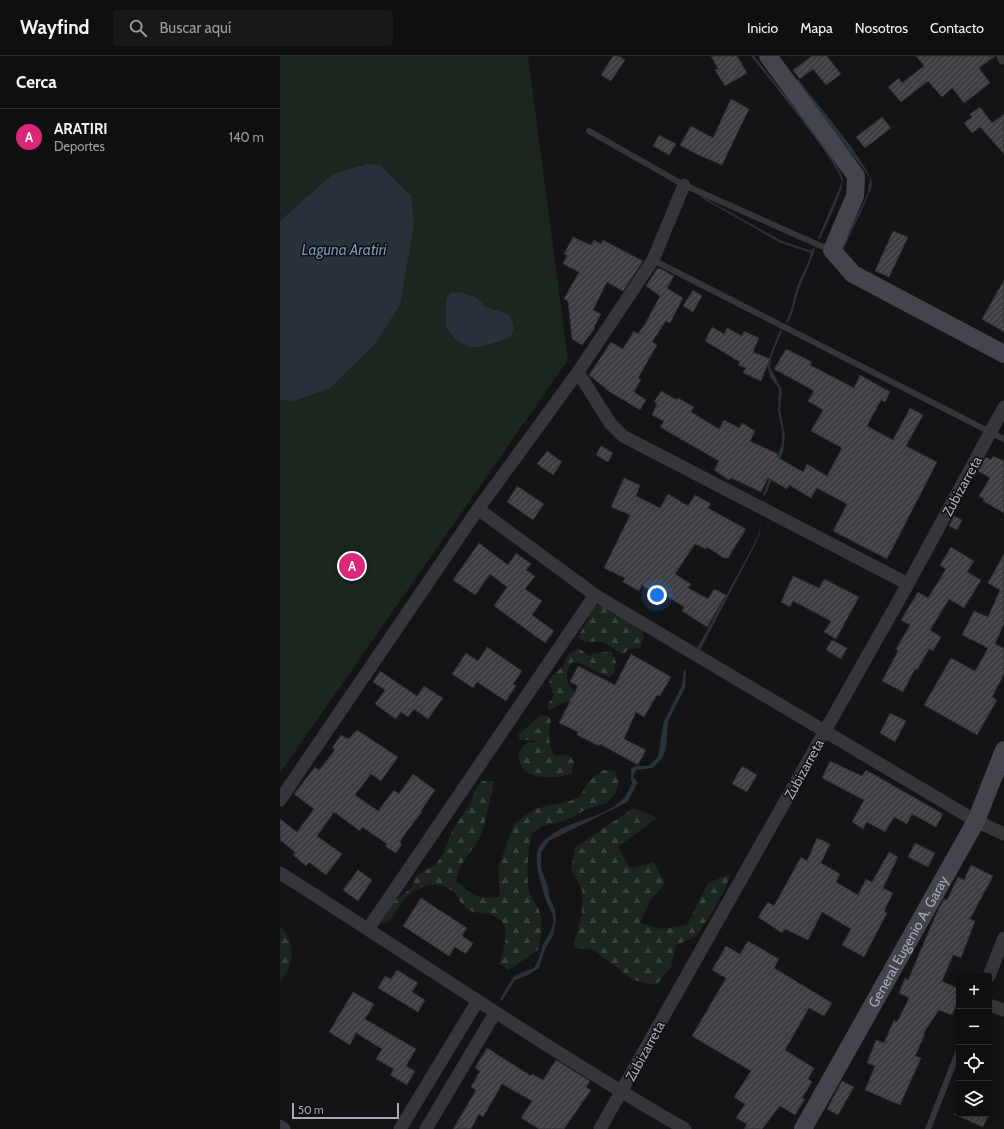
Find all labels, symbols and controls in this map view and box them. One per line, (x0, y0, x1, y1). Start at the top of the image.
search box (113, 10, 393, 46)
text: Wayfind (20, 16, 89, 39)
icon: search (127, 17, 149, 39)
text: Buscar aquí (159, 19, 231, 37)
text: Inicio (747, 19, 778, 37)
text: Mapa (800, 19, 833, 37)
text: Nosotros (855, 19, 908, 37)
text: Contacto (930, 19, 984, 37)
text: Cerca (16, 72, 57, 92)
text: ARATIRI (54, 120, 108, 138)
text: A (25, 129, 33, 145)
text: 140 m (229, 129, 264, 145)
text: Deportes (54, 138, 105, 154)
water label: Laguna Aratiri (302, 241, 387, 259)
street label: Zubizarreta (938, 453, 986, 519)
pin: A (339, 551, 365, 581)
your location (647, 585, 667, 605)
street label: Zubizarreta (780, 736, 828, 802)
street label: General Eugenio A. Garay (864, 872, 952, 1011)
map controls (956, 973, 992, 1117)
button: + (956, 973, 992, 1009)
button: − (956, 1009, 992, 1045)
street label: Zubizarreta (621, 1018, 669, 1084)
button: locate (956, 1045, 992, 1081)
button: layers (956, 1081, 992, 1117)
scale bar (292, 1101, 399, 1120)
text: 50 m (298, 1103, 324, 1117)

